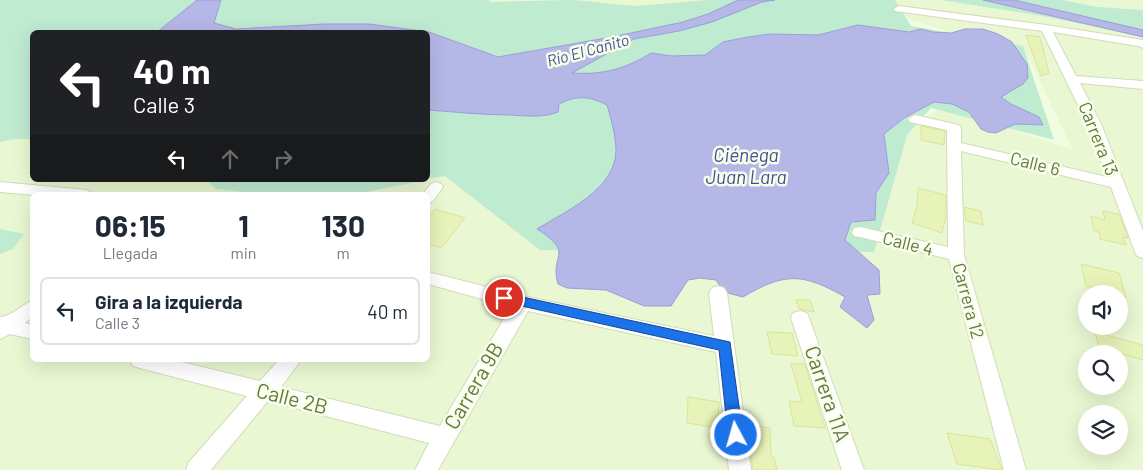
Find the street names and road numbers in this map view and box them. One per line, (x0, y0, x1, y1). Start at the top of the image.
street label: Carrera 13 (1074, 99, 1124, 179)
street label: Calle 6 (1008, 146, 1063, 180)
street label: Calle 4 (881, 226, 936, 260)
street label: Carrera 12 (948, 260, 990, 341)
street label: Carrera 9B (438, 337, 508, 433)
street label: Carrera 11A (800, 342, 857, 445)
street label: Calle 2B (254, 377, 331, 418)

